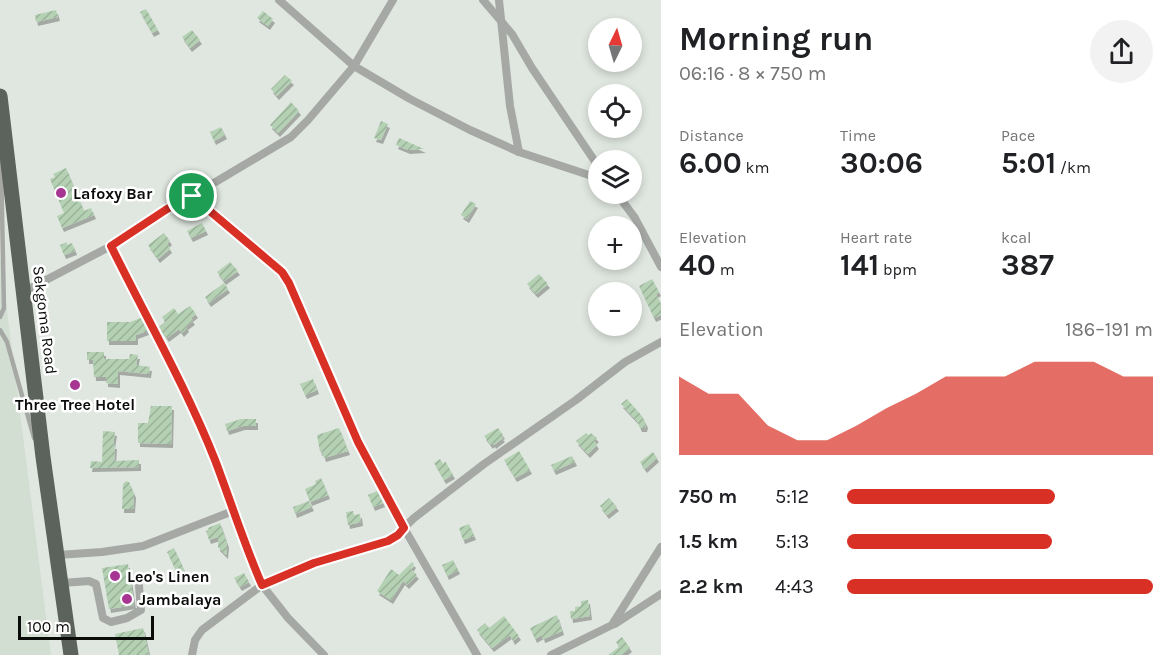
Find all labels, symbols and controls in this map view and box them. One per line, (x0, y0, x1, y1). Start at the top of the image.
north arrow (588, 18, 642, 72)
map controls (588, 18, 642, 336)
text: Morning run (679, 20, 873, 58)
button: share (1090, 20, 1153, 83)
text: 06:16 · 8 × 750 m (679, 62, 826, 85)
button: locate (588, 84, 642, 138)
text: Distance (679, 126, 744, 145)
text: Time (840, 126, 876, 145)
text: Pace (1001, 126, 1035, 145)
text: 6.00 (679, 145, 742, 181)
text: 30:06 (840, 145, 923, 181)
text: 5:01 (1001, 145, 1056, 181)
button: layers (588, 150, 642, 204)
text: km (742, 158, 769, 177)
text: /km (1056, 158, 1091, 177)
pin (166, 170, 217, 221)
icon: arrive (175, 179, 208, 212)
place label: Lafoxy Bar (73, 184, 153, 203)
marker: Lafoxy Bar (54, 186, 68, 200)
button: + (588, 216, 642, 270)
text: Elevation (679, 228, 747, 247)
text: Heart rate (840, 228, 912, 247)
text: kcal (1001, 228, 1032, 247)
text: 40 (679, 247, 716, 283)
text: 141 (840, 247, 879, 283)
text: 387 (1001, 247, 1054, 283)
text: m (716, 260, 735, 279)
text: bpm (879, 260, 917, 279)
street label: Sekgoma Road (29, 265, 61, 375)
button: − (588, 282, 642, 336)
text: Elevation (679, 318, 764, 341)
text: 186–191 m (1065, 318, 1153, 341)
marker: Three Tree Hotel (68, 378, 82, 392)
place label: Three Tree Hotel (15, 395, 135, 414)
text: 750 m (679, 485, 737, 508)
text: 5:12 (775, 485, 809, 508)
text: 1.5 km (679, 530, 738, 553)
text: 5:13 (775, 530, 809, 553)
place label: Leo's Linen (127, 567, 209, 586)
marker: Leo's Linen (108, 569, 122, 583)
text: 2.2 km (679, 575, 743, 598)
text: 4:43 (775, 575, 814, 598)
place label: Jambalaya (139, 590, 221, 609)
marker: Jambalaya (120, 592, 134, 606)
scale bar (18, 613, 154, 640)
text: 100 m (27, 617, 70, 636)

